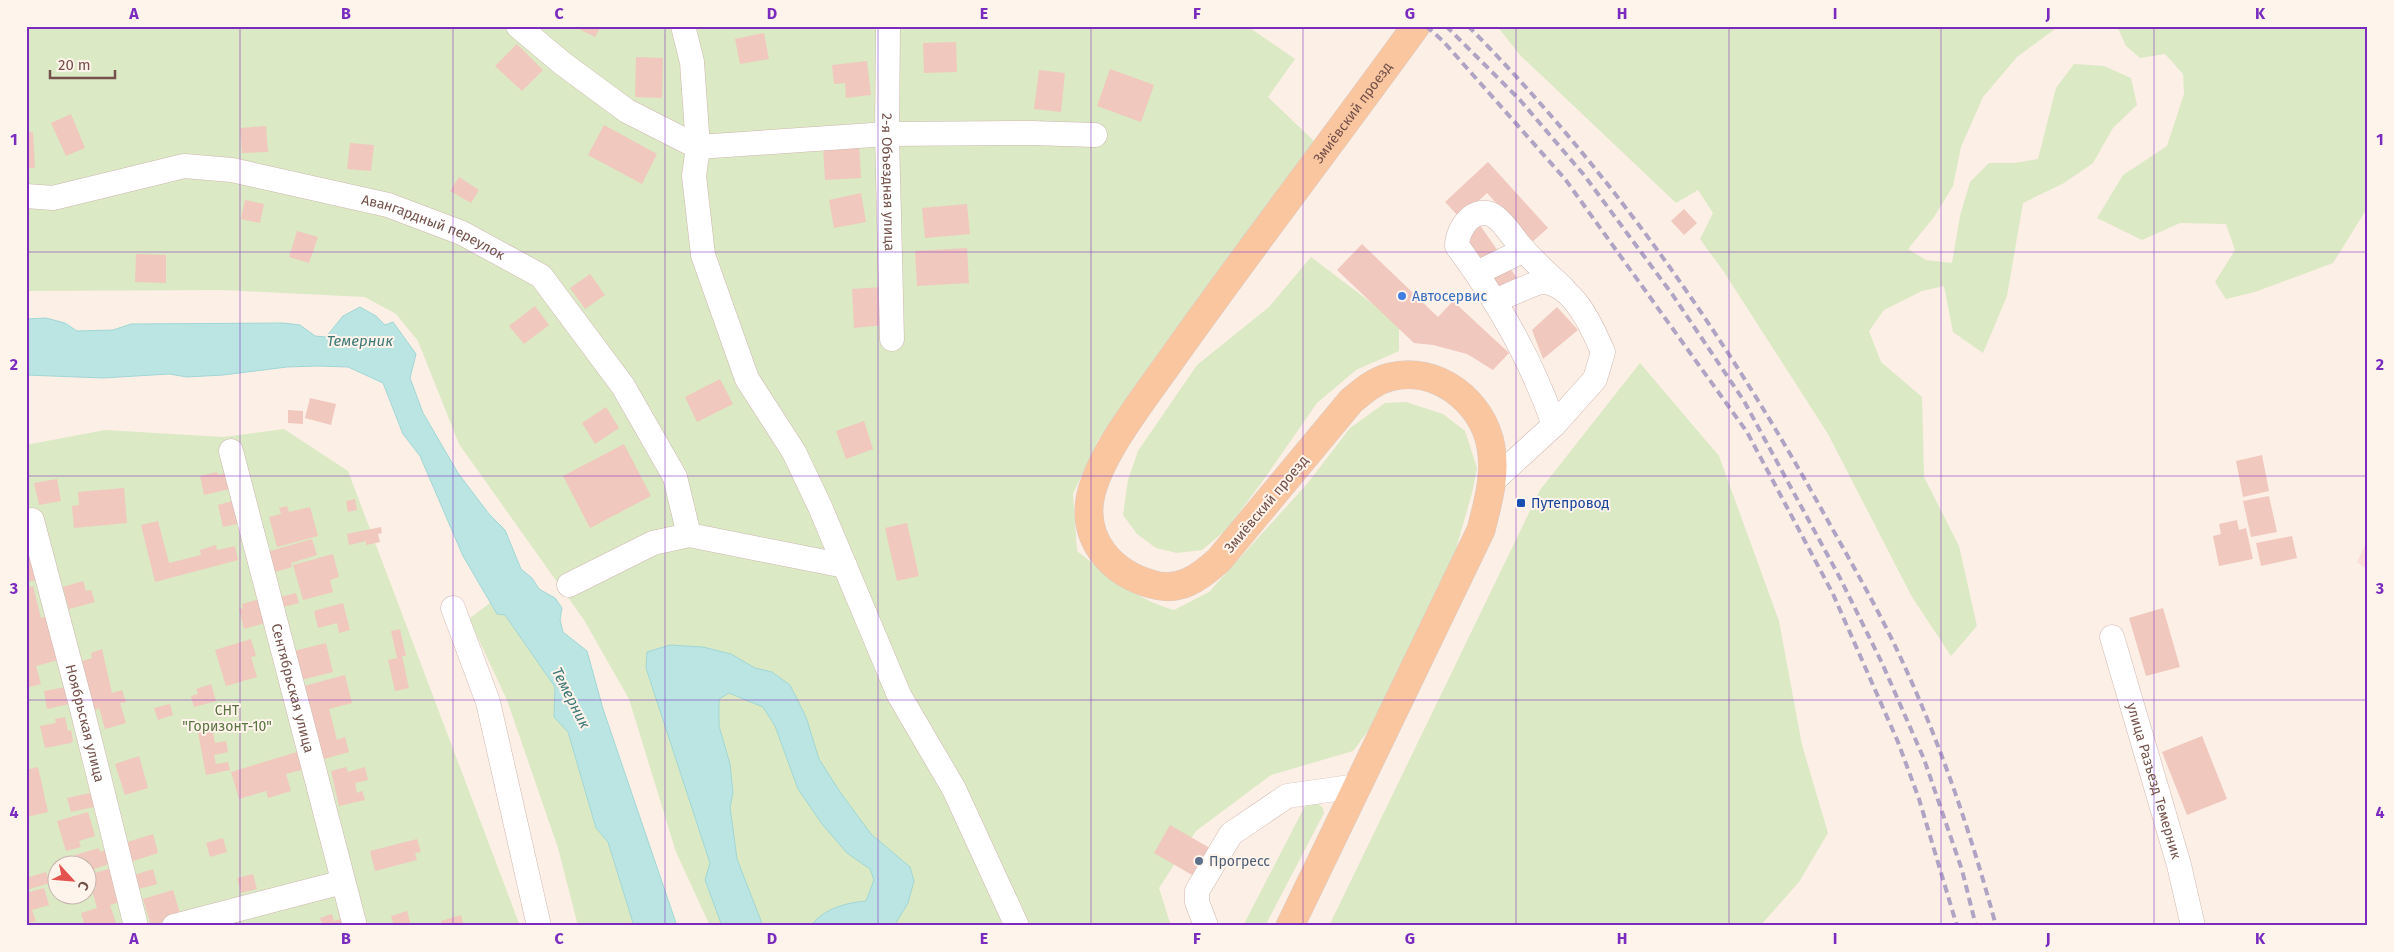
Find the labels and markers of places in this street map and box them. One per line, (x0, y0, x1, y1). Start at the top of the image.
place label: Автосервис (1412, 288, 1487, 305)
marker: Автосервис (1396, 290, 1408, 302)
place label: Путепровод (1531, 495, 1610, 512)
marker: Путепровод (1515, 497, 1527, 509)
place label: Прогресс (1209, 853, 1270, 870)
marker: Прогресс (1193, 855, 1205, 867)

